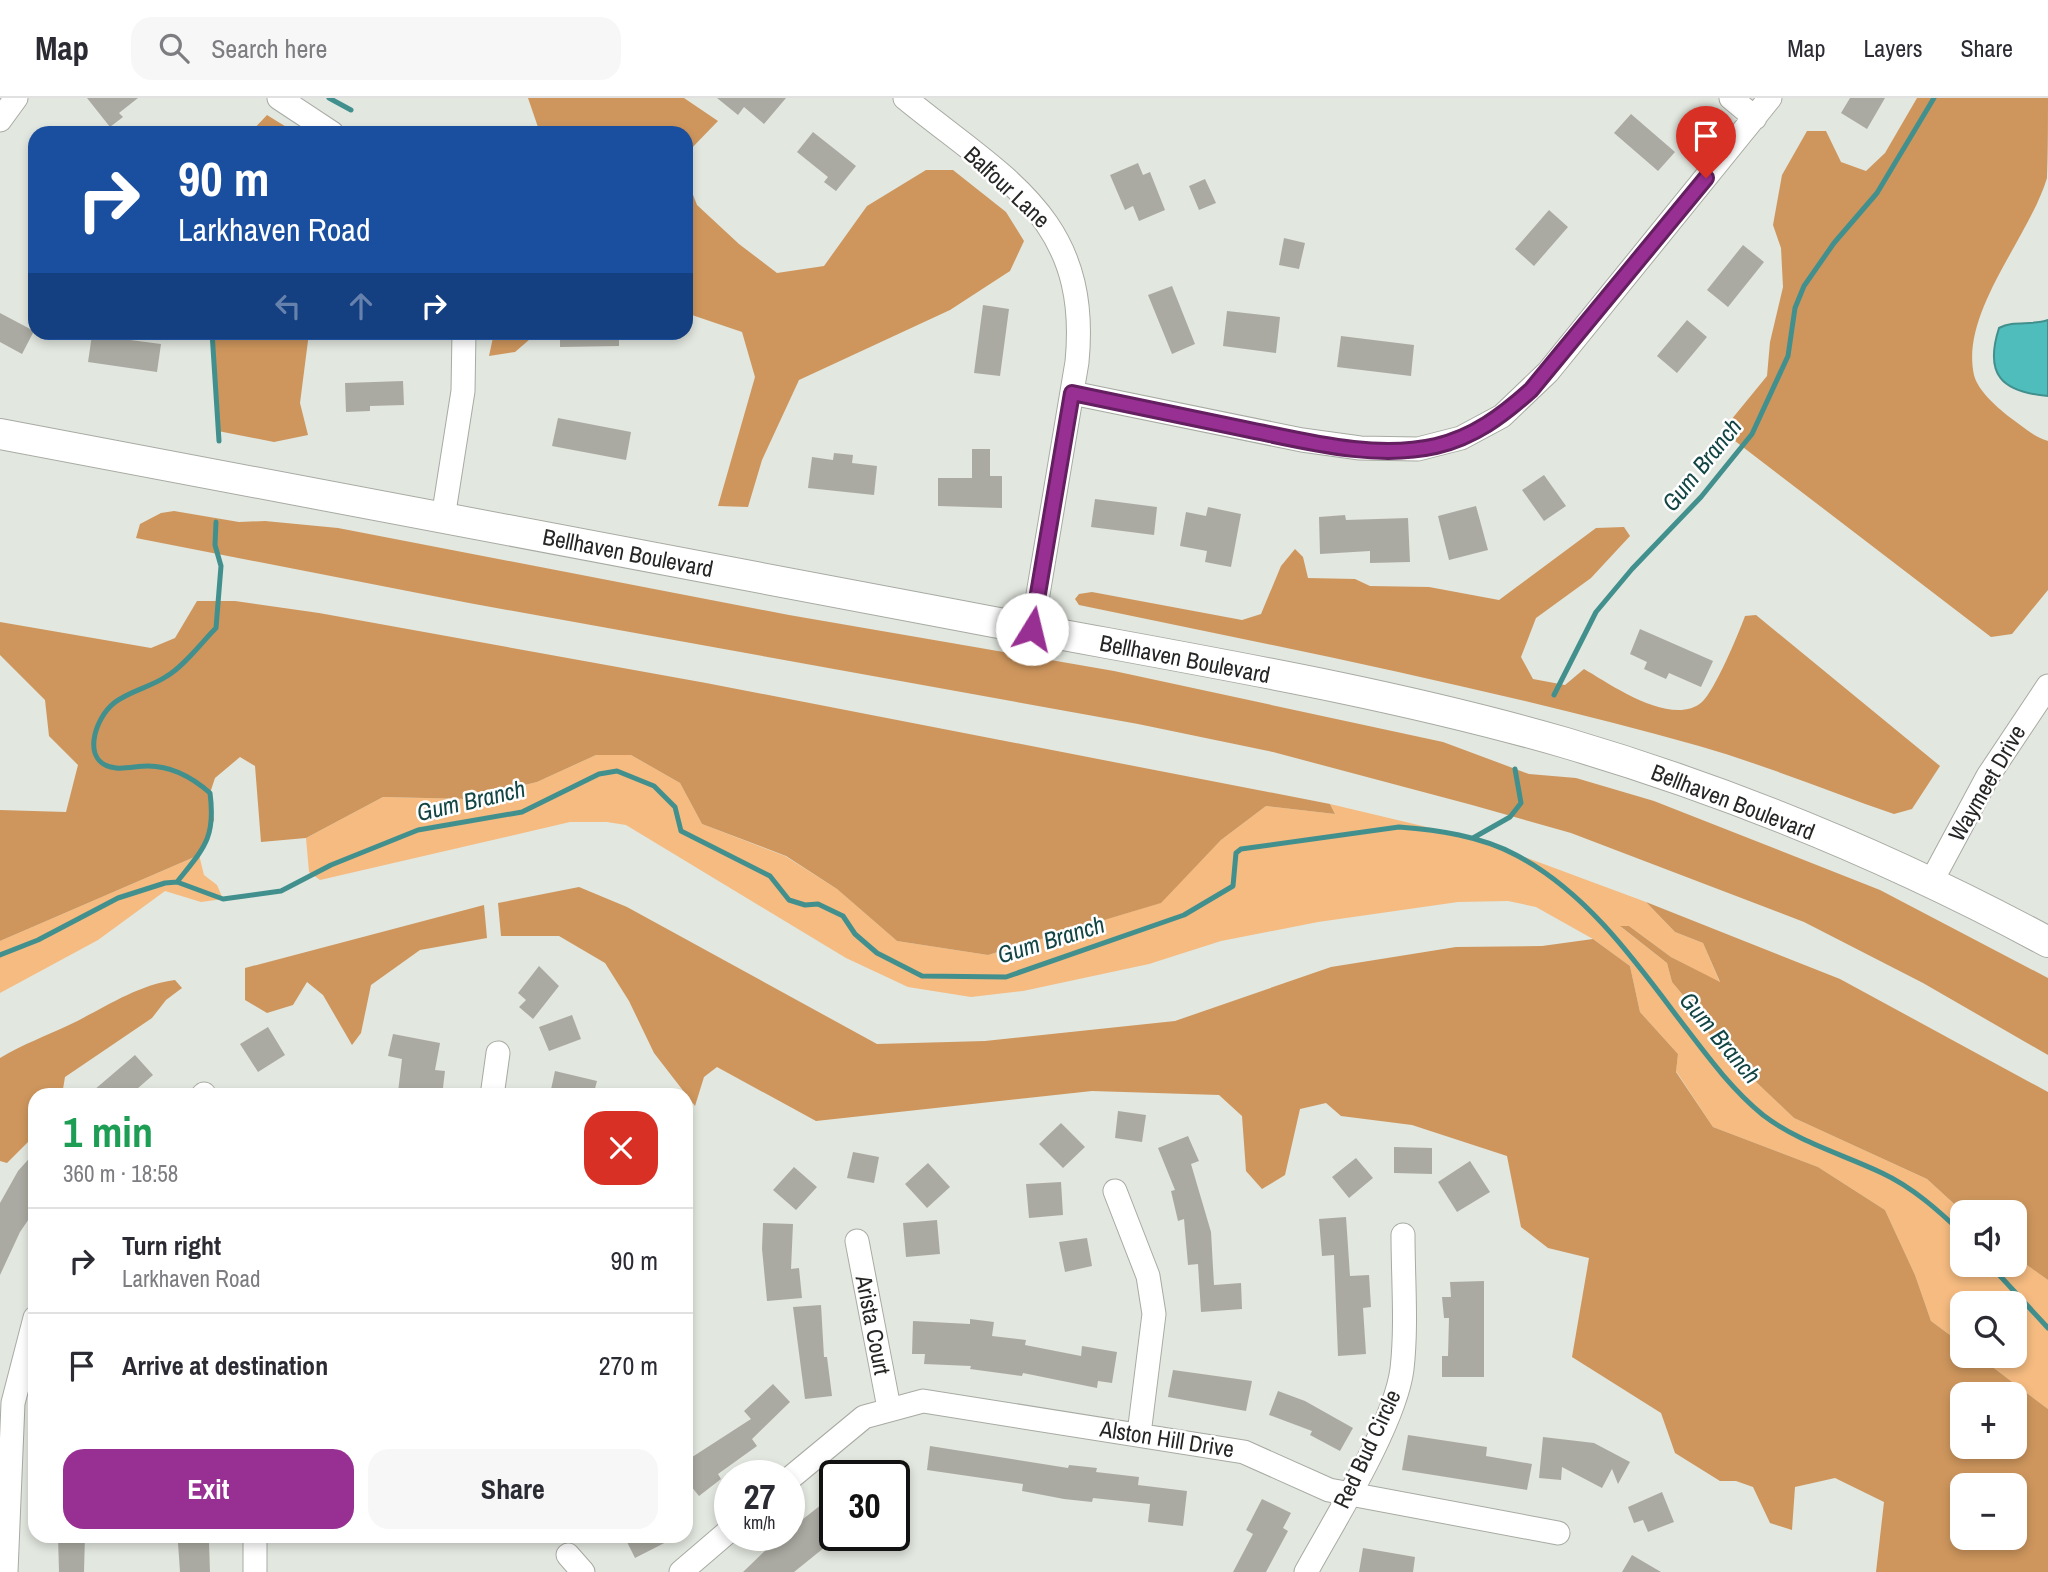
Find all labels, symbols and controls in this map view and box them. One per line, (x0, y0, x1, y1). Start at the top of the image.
search box (131, 17, 621, 80)
text: Map (35, 26, 89, 70)
icon: search (155, 29, 193, 67)
text: Search here (211, 31, 327, 66)
text: Map (1787, 32, 1825, 64)
text: Layers (1863, 32, 1922, 64)
text: Share (1960, 32, 2013, 64)
pin (1676, 106, 1736, 178)
icon: arrive (1687, 117, 1725, 155)
street label: Balfour Lane (958, 139, 1057, 234)
text: 90 m (178, 145, 270, 211)
icon: right (63, 154, 154, 245)
text: Larkhaven Road (178, 208, 371, 251)
icon: left (269, 287, 307, 325)
icon: ahead (342, 287, 380, 325)
icon: right (415, 287, 453, 325)
water label: Gum Branch (1654, 411, 1748, 517)
street label: Bellhaven Boulevard (540, 521, 716, 584)
position arrow (995, 592, 1069, 666)
street label: Bellhaven Boulevard (1097, 627, 1273, 690)
street label: Waymeet Drive (1941, 719, 2032, 846)
street label: Bellhaven Boulevard (1647, 756, 1819, 847)
water label: Gum Branch (413, 772, 528, 828)
water label: Gum Branch (993, 908, 1108, 970)
water label: Gum Branch (1673, 985, 1769, 1090)
text: 1 min (63, 1104, 153, 1160)
button: close (584, 1111, 658, 1185)
text: 360 m · 18:58 (63, 1158, 178, 1189)
map controls (1950, 1200, 2027, 1550)
button: sound (1950, 1200, 2027, 1277)
text: Turn right (122, 1228, 221, 1263)
icon: right (63, 1242, 101, 1280)
text: 90 m (611, 1243, 658, 1278)
text: Larkhaven Road (122, 1263, 260, 1294)
street label: Arista Court (848, 1272, 898, 1377)
button: search (1950, 1291, 2027, 1368)
icon: arrive (63, 1347, 101, 1385)
text: Arrive at destination (122, 1348, 328, 1383)
text: 270 m (599, 1348, 658, 1383)
button: + (1950, 1382, 2027, 1459)
street label: Red Bud Circle (1325, 1384, 1408, 1513)
street label: Alston Hill Drive (1097, 1412, 1236, 1464)
button: Exit (63, 1449, 354, 1529)
button: Share (368, 1449, 658, 1529)
speed limit sign: 30 (819, 1460, 910, 1551)
text: 27 (744, 1473, 775, 1520)
button: − (1950, 1473, 2027, 1550)
text: km/h (744, 1510, 776, 1535)

